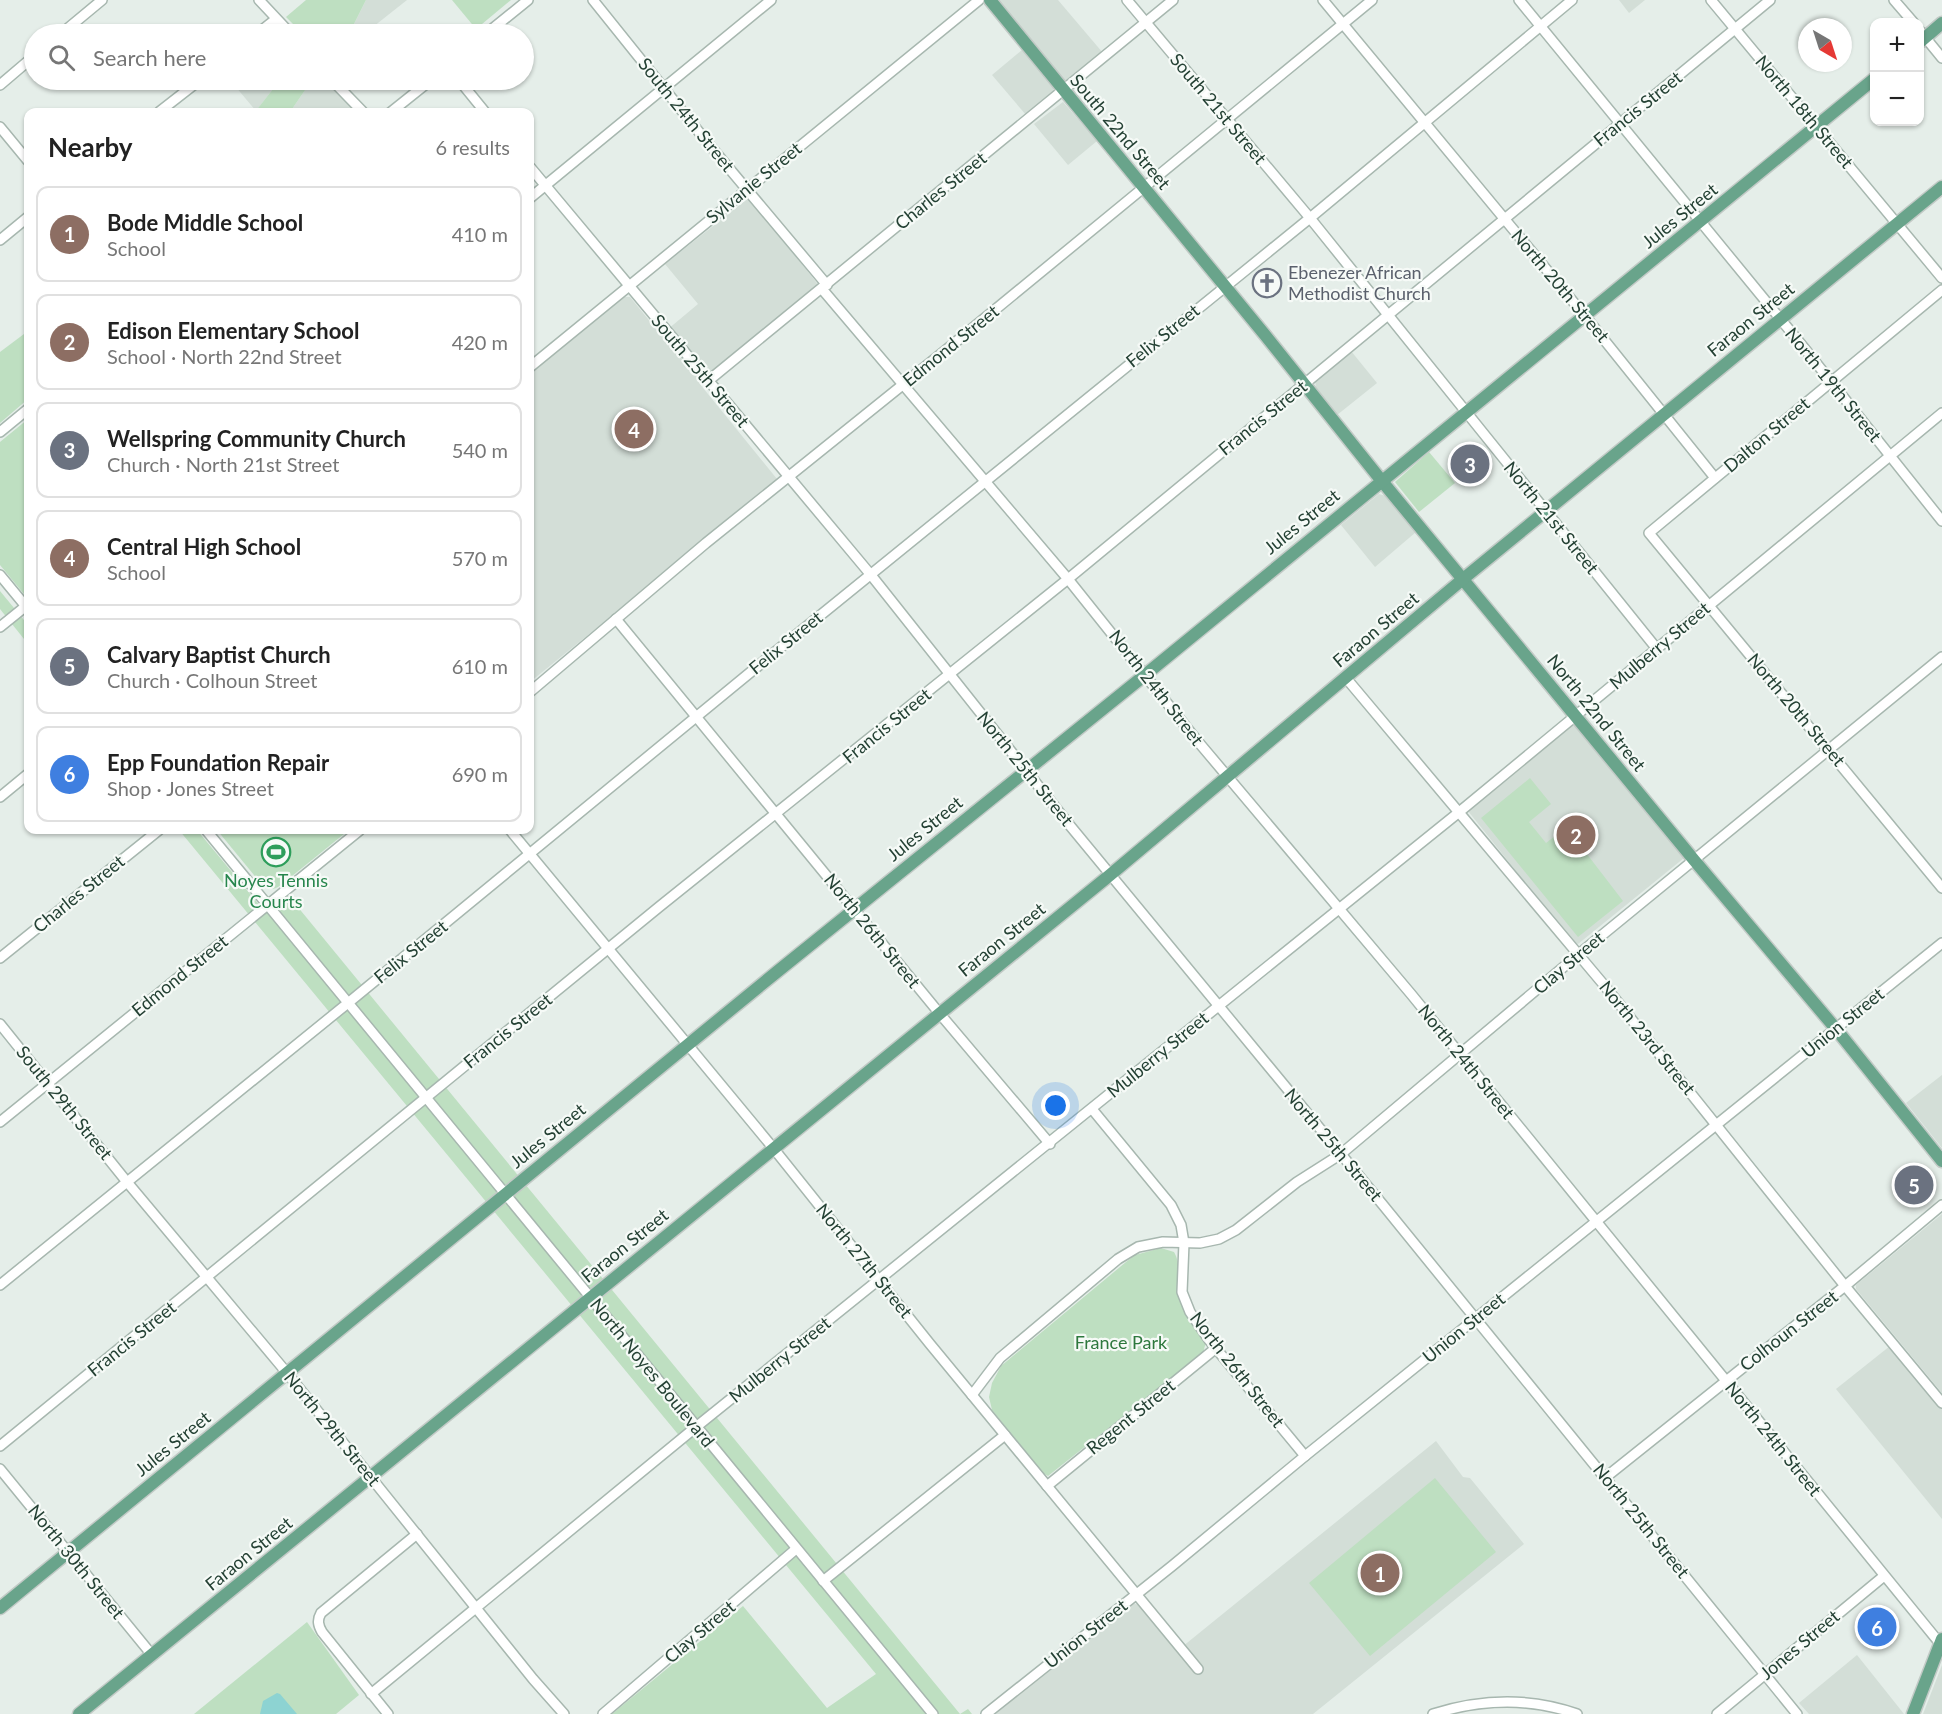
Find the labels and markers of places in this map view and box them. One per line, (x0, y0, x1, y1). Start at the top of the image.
place label: Ebenezer African Methodist Church (1288, 261, 1431, 304)
church icon: Ebenezer African Methodist Church (1251, 267, 1283, 299)
pin: 4 (614, 406, 654, 452)
pin: 3 (1450, 442, 1490, 486)
pin: 2 (1556, 812, 1596, 858)
sports icon: Noyes Tennis Courts (260, 836, 292, 868)
place label: Noyes Tennis Courts (224, 869, 328, 912)
pin: 5 (1894, 1162, 1934, 1208)
pin: 1 (1360, 1550, 1400, 1596)
pin: 6 (1858, 1604, 1896, 1650)

